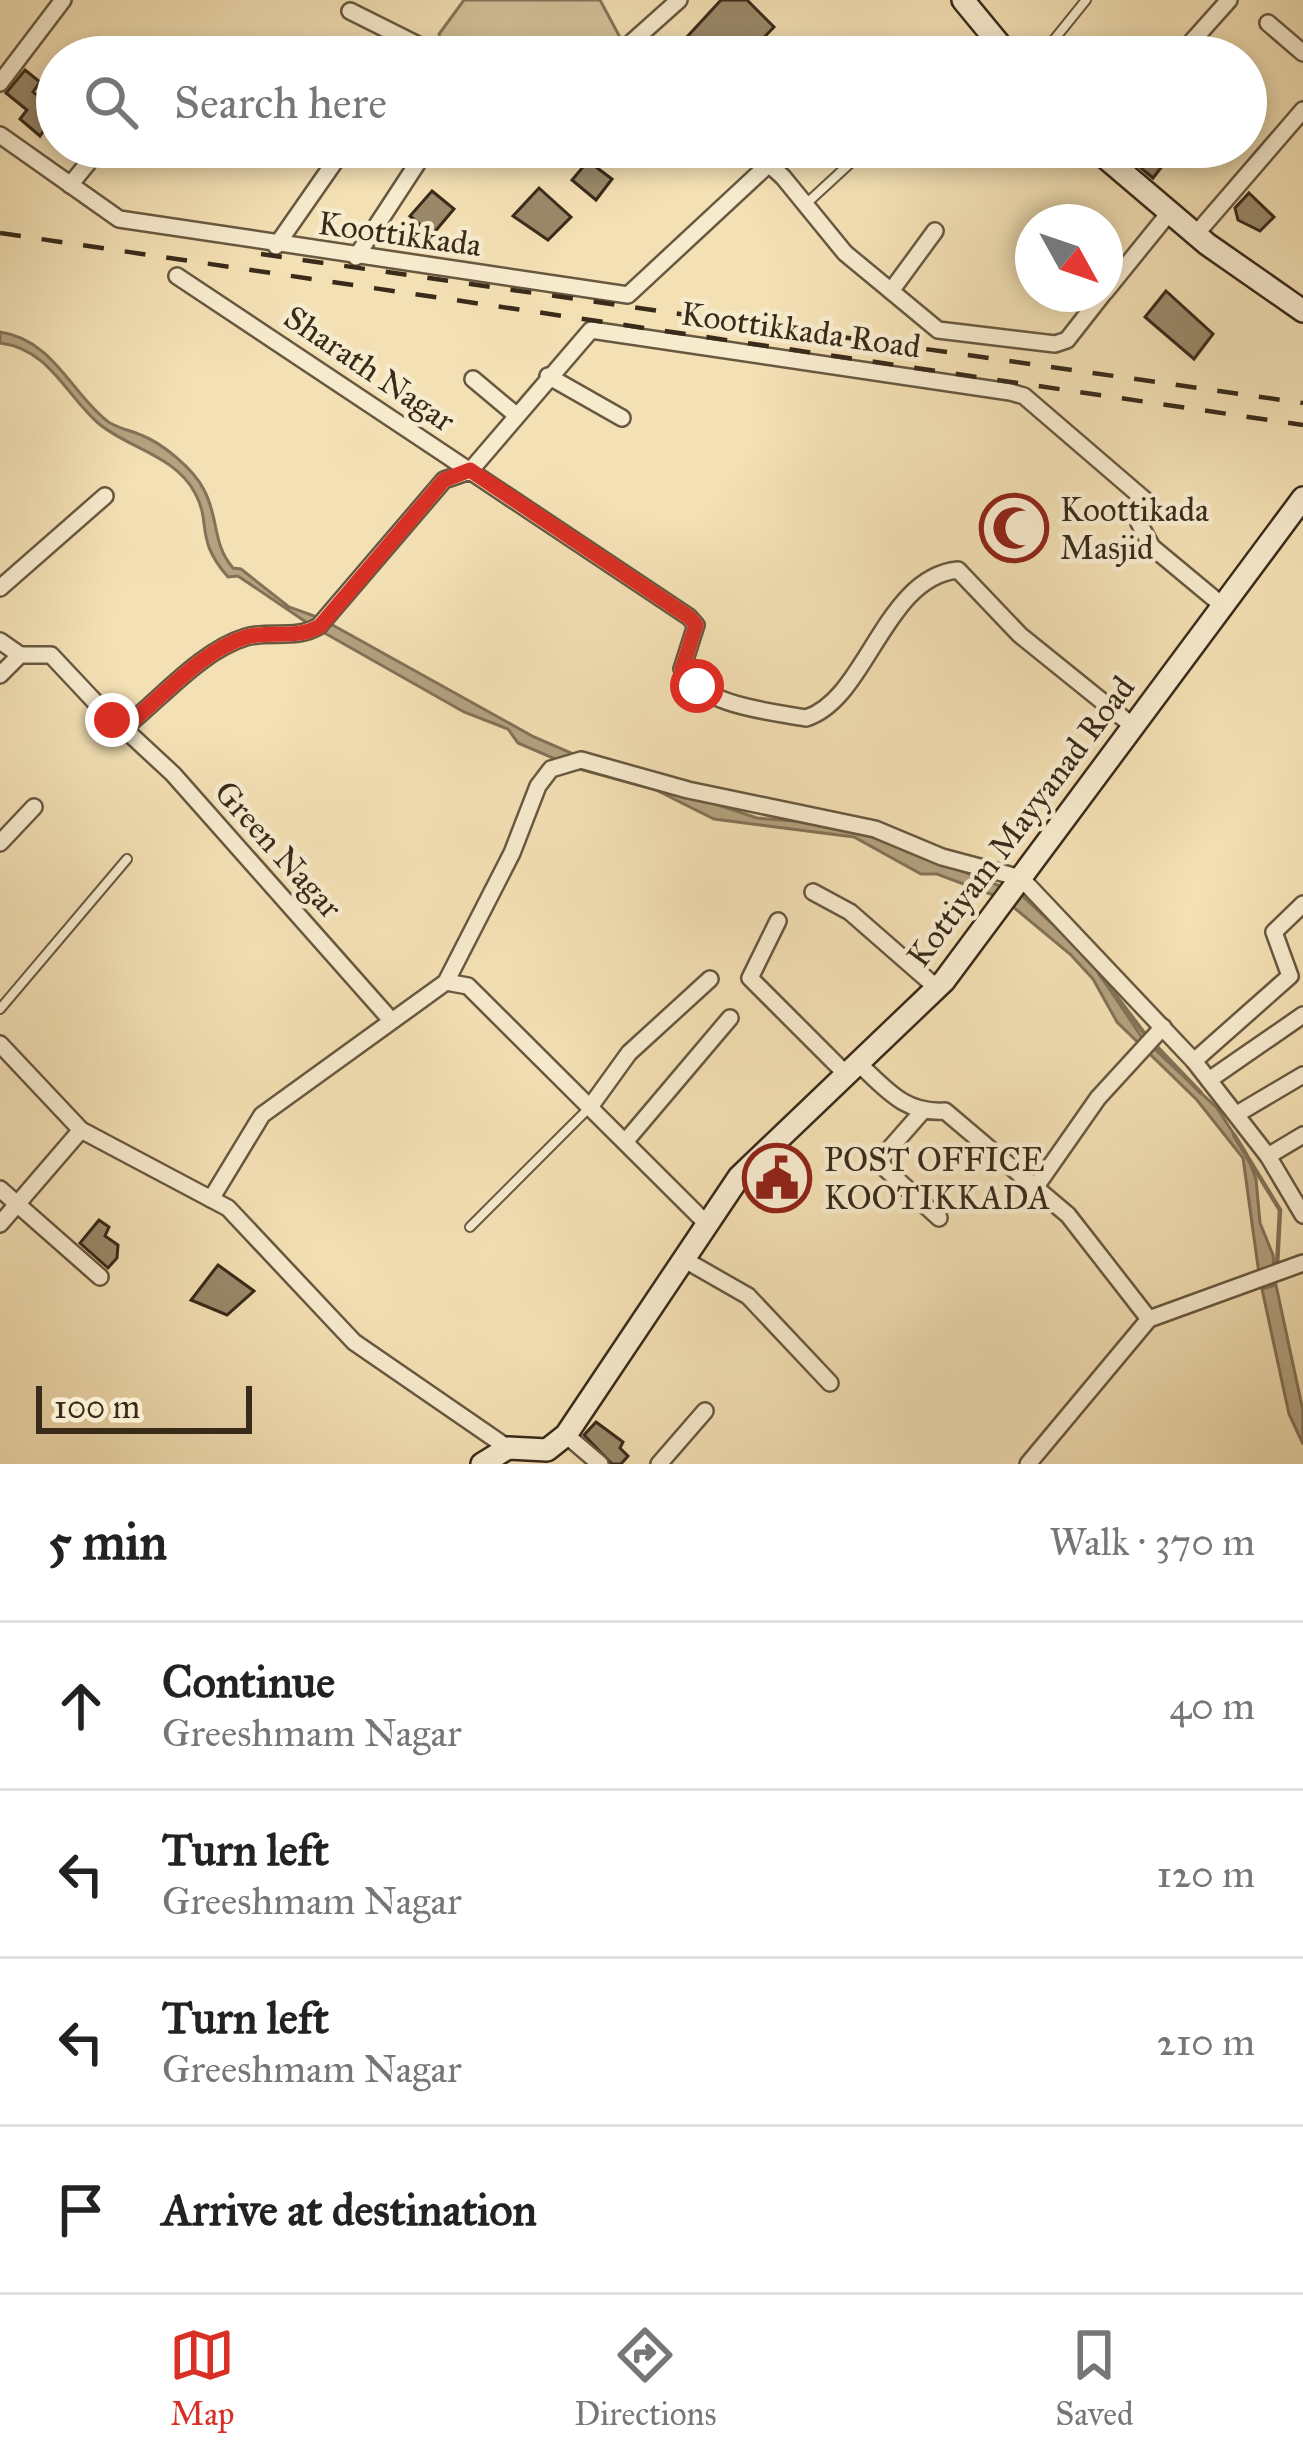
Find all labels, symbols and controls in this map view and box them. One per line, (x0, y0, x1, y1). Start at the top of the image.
search box (36, 36, 1267, 168)
icon: search (78, 69, 144, 135)
text: Search here (174, 75, 387, 130)
street label: Koottikkada (316, 203, 484, 265)
north arrow (1015, 204, 1123, 312)
street label: Koottikkada Road (678, 293, 924, 367)
street label: Sharath Nagar (276, 297, 463, 441)
place label: Koottikada Masjid (1060, 490, 1209, 568)
mosque icon: Koottikada Masjid (979, 493, 1049, 563)
route start (670, 659, 724, 713)
street label: Kottiyam Mayyanad Road (898, 668, 1144, 975)
route end (85, 693, 139, 747)
street label: Green Nagar (206, 773, 351, 927)
place label: POST OFFICE KOOTIKKADA (824, 1140, 1050, 1218)
public building icon: POST OFFICE KOOTIKKADA (742, 1143, 812, 1213)
scale bar (36, 1380, 252, 1433)
text: 100 m (54, 1387, 140, 1427)
text: 5 min (48, 1511, 167, 1573)
text: Walk · 370 m (1049, 1518, 1255, 1566)
text: Continue (162, 1654, 335, 1709)
icon: ahead (48, 1673, 114, 1739)
text: 40 m (1169, 1682, 1255, 1730)
text: Greeshmam Nagar (162, 1709, 462, 1757)
text: Turn left (162, 1822, 329, 1877)
icon: left (48, 1841, 114, 1907)
text: 120 m (1156, 1850, 1255, 1898)
text: Greeshmam Nagar (162, 1877, 462, 1925)
text: Turn left (162, 1990, 329, 2045)
icon: left (48, 2009, 114, 2075)
text: 210 m (1157, 2018, 1255, 2066)
text: Greeshmam Nagar (162, 2045, 462, 2093)
icon: arrive (48, 2177, 114, 2243)
text: Arrive at destination (162, 2182, 537, 2237)
tab: Map (169, 2322, 235, 2434)
tab: Directions (574, 2322, 716, 2434)
tab: Saved (1055, 2322, 1134, 2434)

